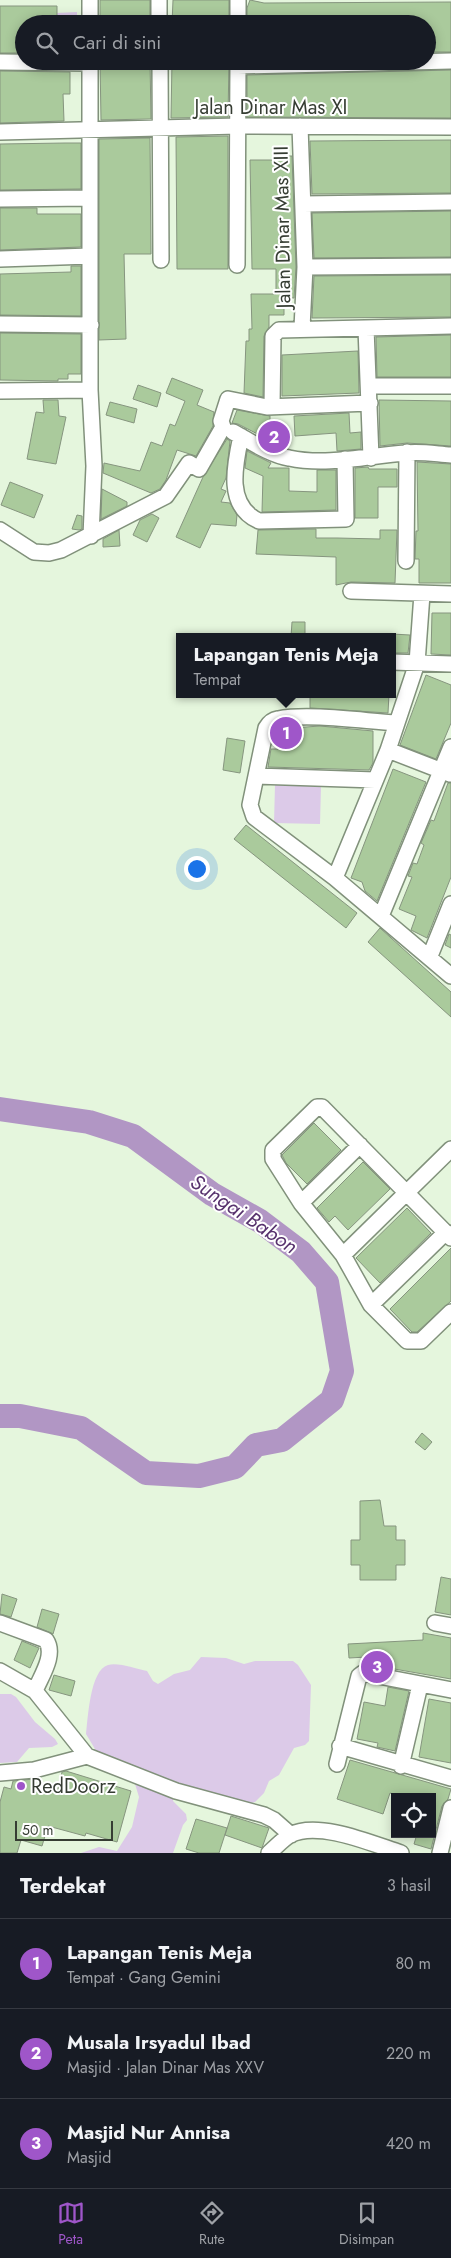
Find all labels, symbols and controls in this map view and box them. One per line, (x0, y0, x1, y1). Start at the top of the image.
search box (15, 15, 436, 70)
icon: search (33, 29, 61, 57)
text: Cari di sini (73, 29, 161, 56)
street label: Jalan Dinar Mas XI (192, 93, 347, 122)
street label: Jalan Dinar Mas XIII (267, 145, 298, 312)
pin: 2 (258, 418, 290, 456)
popup (176, 633, 396, 698)
text: Lapangan Tenis Meja (193, 641, 379, 668)
text: Tempat (193, 668, 241, 691)
pin: 1 (270, 714, 302, 752)
your location (184, 856, 210, 882)
water label: Sungai Babon (184, 1167, 304, 1261)
pin: 3 (361, 1648, 393, 1686)
place label: RedDoorz (31, 1772, 116, 1801)
marker: RedDoorz (15, 1780, 27, 1792)
map controls (391, 1793, 436, 1838)
button: locate (391, 1793, 436, 1838)
scale bar (15, 1818, 112, 1841)
text: 50 m (22, 1820, 53, 1840)
text: Terdekat (20, 1871, 105, 1901)
text: 3 hasil (387, 1874, 431, 1897)
text: Lapangan Tenis Meja (67, 1939, 252, 1966)
text: 1 (32, 1952, 40, 1975)
text: 80 m (395, 1952, 431, 1975)
text: Tempat · Gang Gemini (67, 1966, 221, 1989)
text: Musala Irsyadul Ibad (67, 2029, 251, 2056)
text: 2 (31, 2042, 41, 2065)
text: 220 m (386, 2042, 431, 2065)
text: Masjid · Jalan Dinar Mas XXV (67, 2056, 264, 2079)
text: Masjid Nur Annisa (67, 2119, 230, 2146)
text: 3 (31, 2132, 41, 2155)
text: 420 m (386, 2132, 431, 2155)
text: Masjid (67, 2146, 111, 2169)
tab: Peta (57, 2199, 85, 2249)
tab: Rute (198, 2199, 226, 2249)
tab: Disimpan (339, 2199, 394, 2249)

